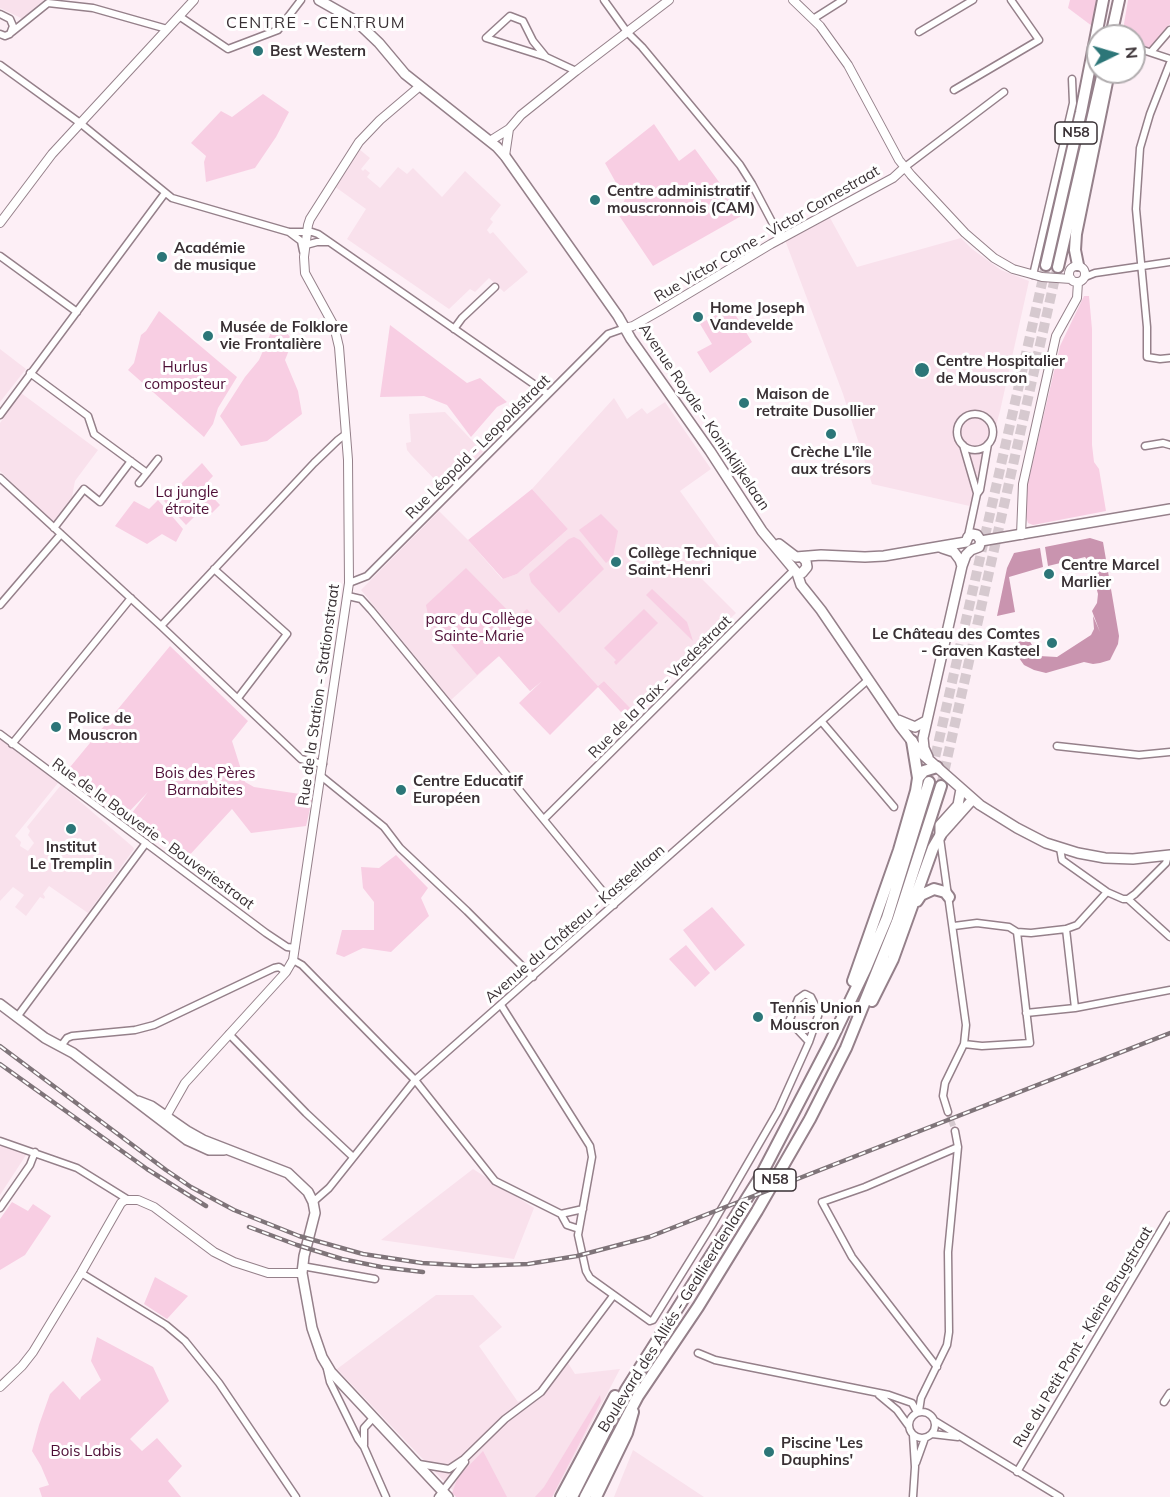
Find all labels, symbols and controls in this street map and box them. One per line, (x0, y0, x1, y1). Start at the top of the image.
district label: CENTRE - CENTRUM (226, 13, 406, 33)
north arrow (1086, 24, 1146, 84)
place label: Best Western (270, 42, 366, 60)
marker: Best Western (251, 44, 265, 58)
text: N (1121, 46, 1142, 60)
road number: N58 (1055, 122, 1097, 144)
street label: Rue Victor Corne - Victor Cornestraat (651, 162, 883, 306)
place label: Centre administratif mouscronnois (CAM) (607, 182, 755, 217)
marker: Centre administratif mouscronnois (CAM) (588, 193, 602, 207)
place label: Académie de musique (174, 239, 256, 274)
marker: Académie de musique (155, 250, 169, 264)
place label: Home Joseph Vandevelde (710, 299, 805, 334)
marker: Home Joseph Vandevelde (691, 310, 705, 324)
place label: Musée de Folklore vie Frontalière (220, 318, 348, 353)
street label: Avenue Royale - Koninklijkelaan (635, 320, 773, 514)
marker: Musée de Folklore vie Frontalière (201, 329, 215, 343)
place label: Centre Hospitalier de Mouscron (936, 352, 1065, 387)
park label: Hurlus composteur (144, 358, 226, 393)
marker: Centre Hospitalier de Mouscron (913, 361, 931, 379)
street label: Rue Léopold - Leopoldstraat (402, 371, 554, 523)
place label: Maison de retraite Dusollier (756, 385, 875, 420)
marker: Maison de retraite Dusollier (737, 396, 751, 410)
marker: Crèche L'île aux trésors (824, 427, 838, 441)
place label: Crèche L'île aux trésors (790, 443, 872, 478)
park label: La jungle étroite (156, 483, 218, 518)
place label: Collège Technique Saint-Henri (628, 544, 757, 579)
marker: Collège Technique Saint-Henri (609, 555, 623, 569)
place label: Centre Marcel Marlier (1061, 556, 1159, 591)
marker: Centre Marcel Marlier (1042, 567, 1056, 581)
street label: Rue de la Station - Stationstraat (295, 583, 343, 807)
park label: parc du Collège Sainte-Marie (425, 610, 533, 645)
street label: Rue de la Paix - Vredestraat (585, 612, 735, 762)
place label: Le Château des Comtes - Graven Kasteel (872, 625, 1040, 660)
marker: Le Château des Comtes - Graven Kasteel (1045, 636, 1059, 650)
place label: Police de Mouscron (68, 709, 138, 744)
marker: Police de Mouscron (49, 720, 63, 734)
street label: Rue de la Bouverie - Bouveriestraat (48, 755, 258, 913)
park label: Bois des Pères Barnabites (155, 764, 255, 799)
place label: Centre Educatif Européen (413, 772, 523, 807)
marker: Centre Educatif Européen (394, 783, 408, 797)
marker: Institut Le Tremplin (64, 822, 78, 836)
place label: Institut Le Tremplin (30, 838, 112, 873)
street label: Avenue du Château - Kasteellaan (481, 841, 669, 1007)
place label: Tennis Union Mouscron (770, 999, 862, 1034)
marker: Tennis Union Mouscron (751, 1010, 765, 1024)
road number: N58 (754, 1169, 796, 1191)
street label: Boulevard des Alliés - Geallieerdenlaan (595, 1196, 753, 1436)
street label: Rue du Petit Pont - Kleine Brugstraat (1010, 1223, 1156, 1451)
place label: Piscine 'Les Dauphins' (781, 1434, 863, 1469)
park label: Bois Labis (51, 1442, 121, 1460)
marker: Piscine 'Les Dauphins' (762, 1445, 776, 1459)

